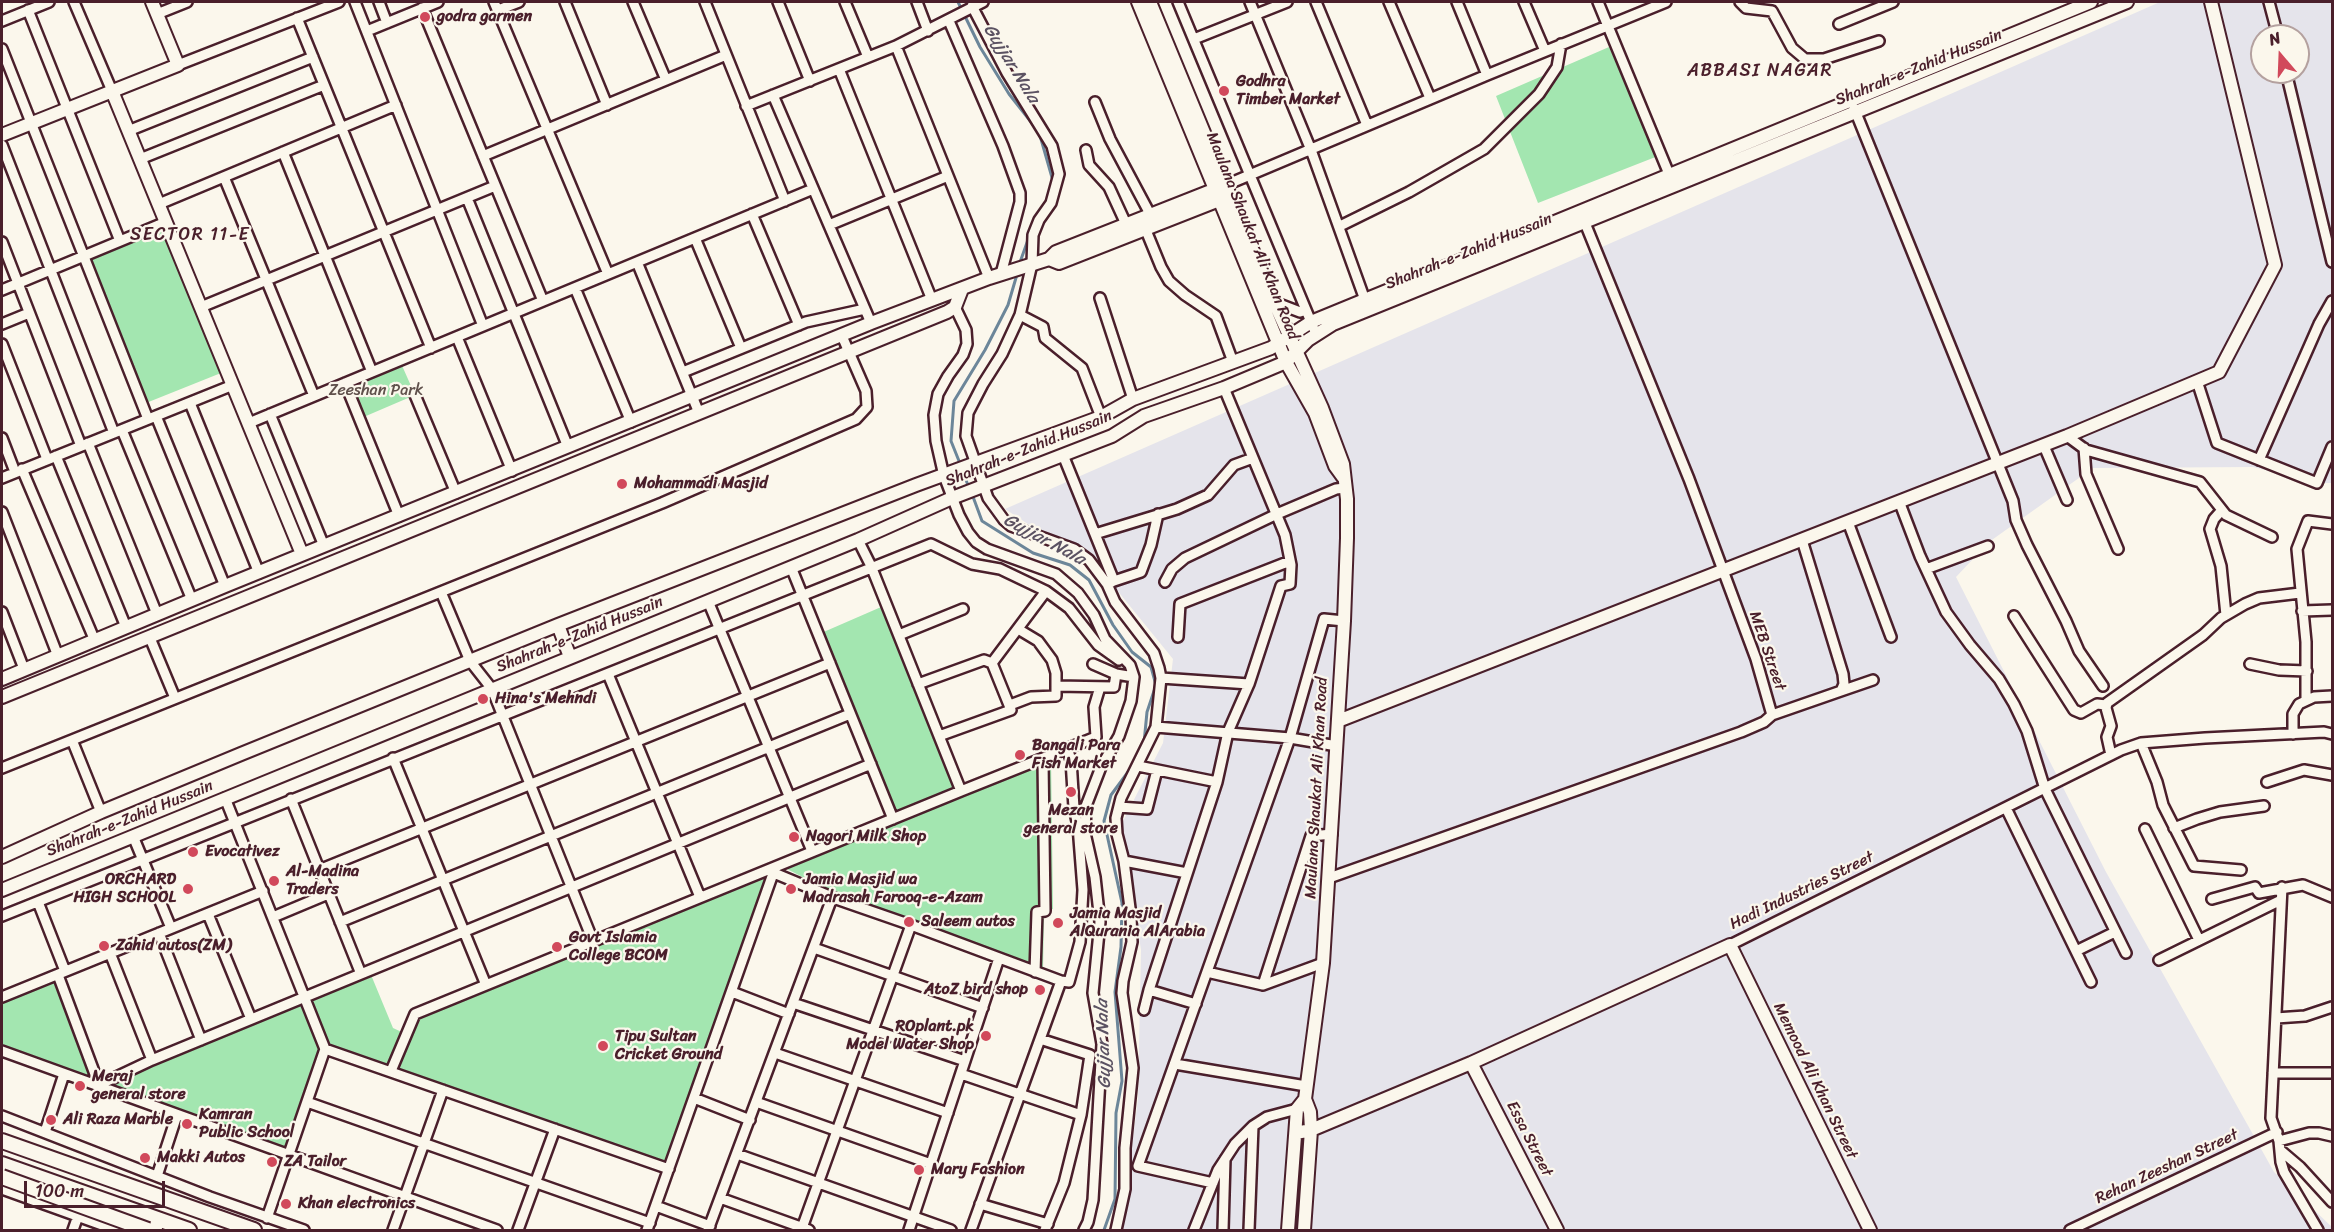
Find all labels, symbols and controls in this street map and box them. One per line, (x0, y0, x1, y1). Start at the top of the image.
place label: godra garmen (437, 7, 532, 27)
marker: godra garmen (418, 10, 432, 24)
water label: Gujjar Nala (978, 20, 1044, 108)
text: N (2265, 23, 2285, 54)
north arrow (2250, 24, 2310, 84)
street label: Shahrah-e-Zahid Hussain (1833, 26, 2005, 110)
district label: ABBASI NAGAR (1689, 60, 1831, 82)
place label: Godhra Timber Market (1236, 72, 1340, 110)
marker: Godhra Timber Market (1217, 84, 1231, 98)
street label: Maulana Shaukat Ali Khan Road (1201, 129, 1303, 343)
street label: Shahrah-e-Zahid Hussain (1383, 210, 1555, 294)
district label: SECTOR 11-E (130, 224, 250, 246)
park label: Zeeshan Park (329, 381, 423, 401)
street label: Shahrah-e-Zahid Hussain (943, 407, 1115, 491)
place label: Mohammadi Masjid (634, 474, 768, 494)
marker: Mohammadi Masjid (615, 477, 629, 491)
water label: Gujjar Nala (999, 509, 1089, 571)
street label: Shahrah-e-Zahid Hussain (494, 593, 666, 677)
street label: MEB Street (1744, 609, 1790, 693)
street label: Maulana Shaukat Ali Khan Road (1302, 677, 1332, 899)
place label: Hina's Mehndi (495, 689, 596, 709)
marker: Hina's Mehndi (476, 692, 490, 706)
place label: Bangali Para Fish Market (1032, 736, 1120, 774)
marker: Bangali Para Fish Market (1013, 748, 1027, 762)
street label: Shahrah-e-Zahid Hussain (44, 777, 216, 861)
marker: Mezan general store (1064, 785, 1078, 799)
place label: Mezan general store (1024, 801, 1118, 839)
place label: Nagori Milk Shop (806, 827, 926, 847)
marker: Nagori Milk Shop (787, 830, 801, 844)
place label: Evocativez (205, 842, 280, 862)
marker: Evocativez (186, 845, 200, 859)
street label: Hadi Industries Street (1727, 848, 1877, 934)
place label: Al-Madina Traders (286, 862, 359, 900)
place label: ORCHARD HIGH SCHOOL (73, 870, 176, 908)
place label: Jamia Masjid wa Madrasah Farooq-e-Azam (803, 870, 983, 908)
marker: Al-Madina Traders (267, 874, 281, 888)
marker: ORCHARD HIGH SCHOOL (181, 882, 195, 896)
marker: Jamia Masjid wa Madrasah Farooq-e-Azam (784, 882, 798, 896)
place label: Jamia Masjid AlQurania AlArabia (1070, 904, 1205, 942)
place label: Saleem autos (921, 912, 1015, 932)
marker: Saleem autos (902, 915, 916, 929)
marker: Jamia Masjid AlQurania AlArabia (1051, 916, 1065, 930)
place label: Govt Islamia College BCOM (569, 928, 668, 966)
place label: Zahid autos(ZM) (116, 936, 232, 956)
marker: Zahid autos(ZM) (97, 939, 111, 953)
marker: Govt Islamia College BCOM (550, 940, 564, 954)
place label: AtoZ bird shop (924, 980, 1028, 1000)
marker: AtoZ bird shop (1033, 983, 1047, 997)
water label: Gujjar Nala (1092, 999, 1116, 1089)
street label: Memood Ali Khan Street (1769, 1000, 1861, 1162)
place label: ROplant.pk Model Water Shop (846, 1017, 974, 1055)
place label: Tipu Sultan Cricket Ground (615, 1027, 722, 1065)
marker: ROplant.pk Model Water Shop (979, 1029, 993, 1043)
marker: Tipu Sultan Cricket Ground (596, 1039, 610, 1053)
place label: Meraj general store (92, 1067, 186, 1105)
marker: Meraj general store (73, 1079, 87, 1093)
street label: Essa Street (1502, 1098, 1556, 1180)
place label: Kamran Public School (199, 1105, 294, 1143)
place label: Ali Raza Marble (63, 1110, 173, 1130)
marker: Ali Raza Marble (44, 1113, 58, 1127)
marker: Kamran Public School (180, 1117, 194, 1131)
street label: Rehan Zeeshan Street (2093, 1125, 2241, 1209)
place label: Makki Autos (157, 1148, 245, 1168)
marker: Makki Autos (138, 1151, 152, 1165)
place label: ZA Tailor (284, 1152, 346, 1172)
marker: ZA Tailor (265, 1155, 279, 1169)
place label: Mary Fashion (931, 1160, 1025, 1180)
marker: Mary Fashion (912, 1163, 926, 1177)
scale bar (27, 1169, 168, 1207)
text: 100 m (35, 1175, 84, 1207)
place label: Khan electronics (298, 1194, 415, 1214)
marker: Khan electronics (279, 1197, 293, 1211)

